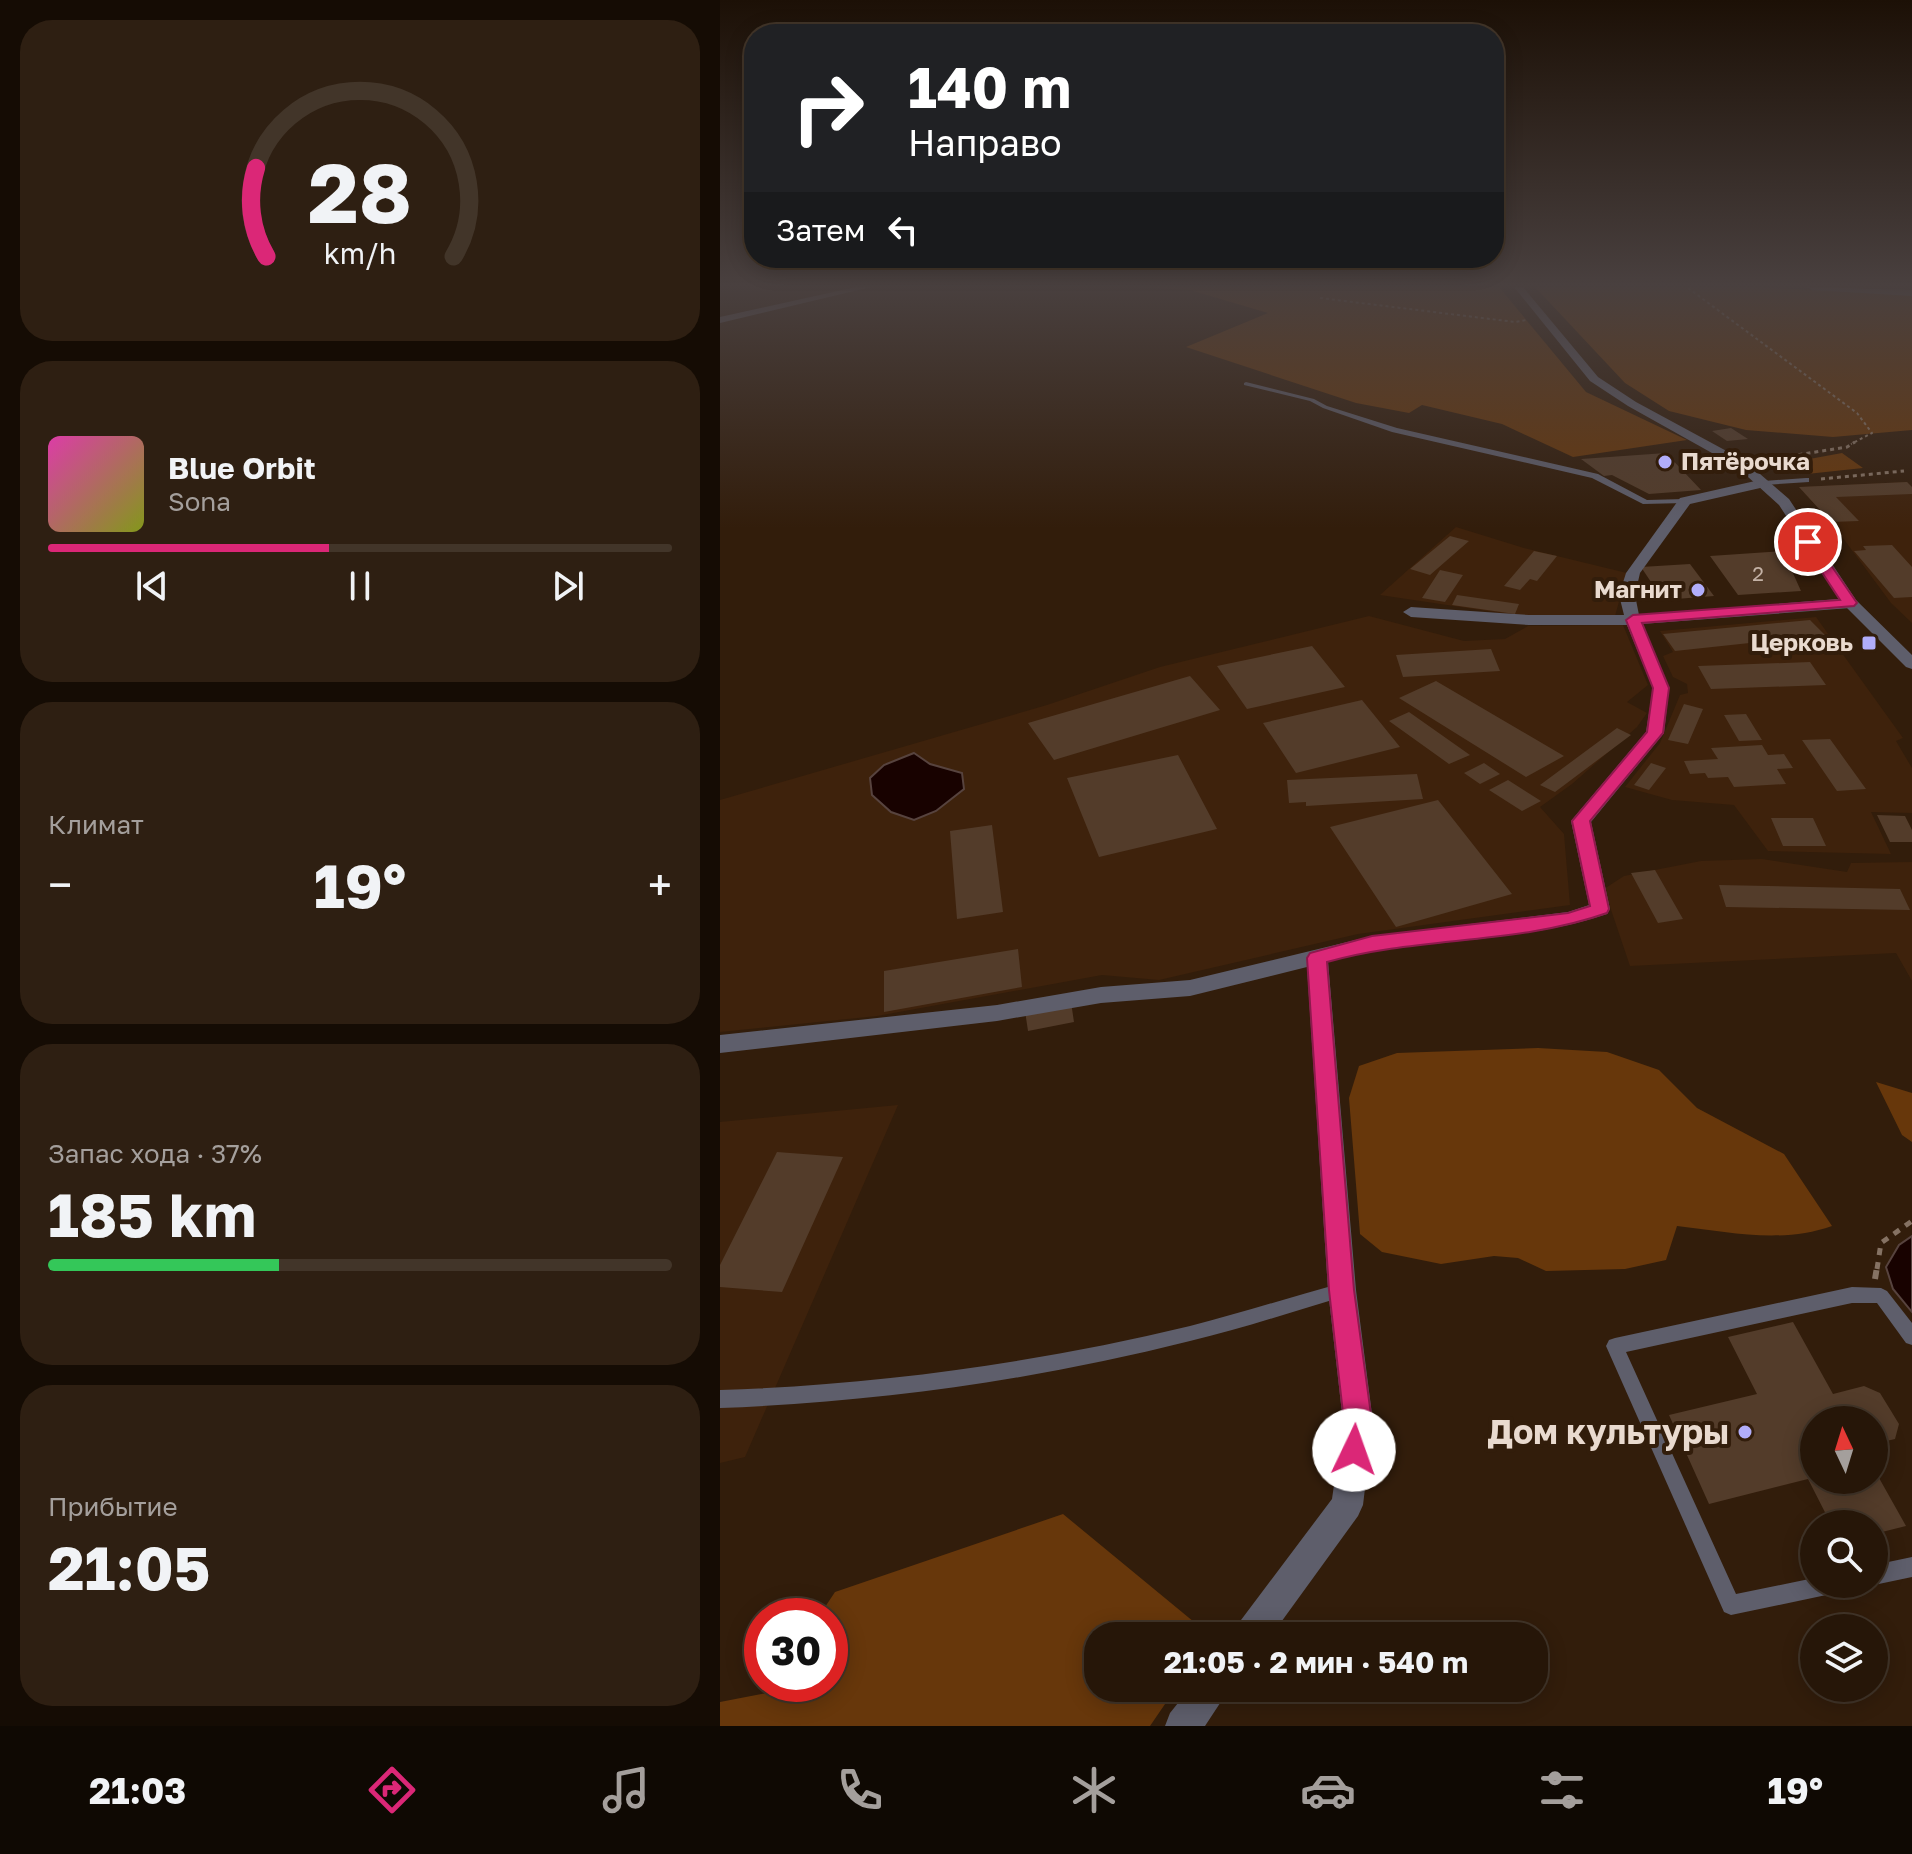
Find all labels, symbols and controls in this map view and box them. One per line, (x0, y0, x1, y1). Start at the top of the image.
text: 140 m (908, 53, 1071, 120)
icon: right (776, 56, 880, 160)
text: Направо (908, 121, 1062, 164)
text: 28 (308, 140, 412, 240)
icon: left (881, 208, 925, 252)
text: Затем (776, 212, 865, 248)
text: km/h (324, 236, 396, 270)
place label: Пятёрочка (1681, 446, 1810, 475)
text: Blue Orbit (168, 450, 316, 486)
marker: Пятёрочка (1656, 453, 1674, 471)
text: Sona (168, 486, 231, 517)
pin (1774, 508, 1842, 576)
icon: arrive (1786, 520, 1830, 564)
house number: 2 (1752, 561, 1764, 585)
icon: previous (130, 564, 174, 608)
icon: pause (338, 564, 382, 608)
icon: next (546, 564, 590, 608)
place label: Магнит (1594, 574, 1682, 603)
marker: Магнит (1689, 581, 1707, 599)
place label: Церковь (1750, 627, 1853, 656)
marker: Церковь (1860, 634, 1878, 652)
text: Климат (48, 809, 144, 840)
text: 19° (314, 849, 406, 921)
text: − (48, 858, 72, 911)
text: + (648, 858, 672, 911)
text: Запас хода · 37% (48, 1138, 262, 1169)
text: 185 km (48, 1178, 256, 1250)
north arrow (1800, 1406, 1888, 1494)
map controls (1800, 1406, 1888, 1702)
position arrow (1312, 1408, 1396, 1492)
place label: Дом культуры (1487, 1411, 1729, 1451)
marker: Дом культуры (1736, 1423, 1754, 1441)
text: Прибытие (48, 1491, 177, 1522)
button: search (1800, 1510, 1888, 1598)
text: 21:05 (48, 1531, 210, 1603)
speed limit sign: 30 (744, 1598, 848, 1702)
button: layers (1800, 1614, 1888, 1702)
text: 21:05 · 2 мин · 540 m (1164, 1644, 1468, 1680)
icon: directions (364, 1762, 420, 1818)
icon: music (598, 1762, 654, 1818)
icon: phone (832, 1762, 888, 1818)
icon: climate (1066, 1762, 1122, 1818)
icon: car (1300, 1762, 1356, 1818)
icon: filters (1534, 1762, 1590, 1818)
text: 21:03 (89, 1769, 186, 1812)
text: 19° (1768, 1769, 1823, 1812)

